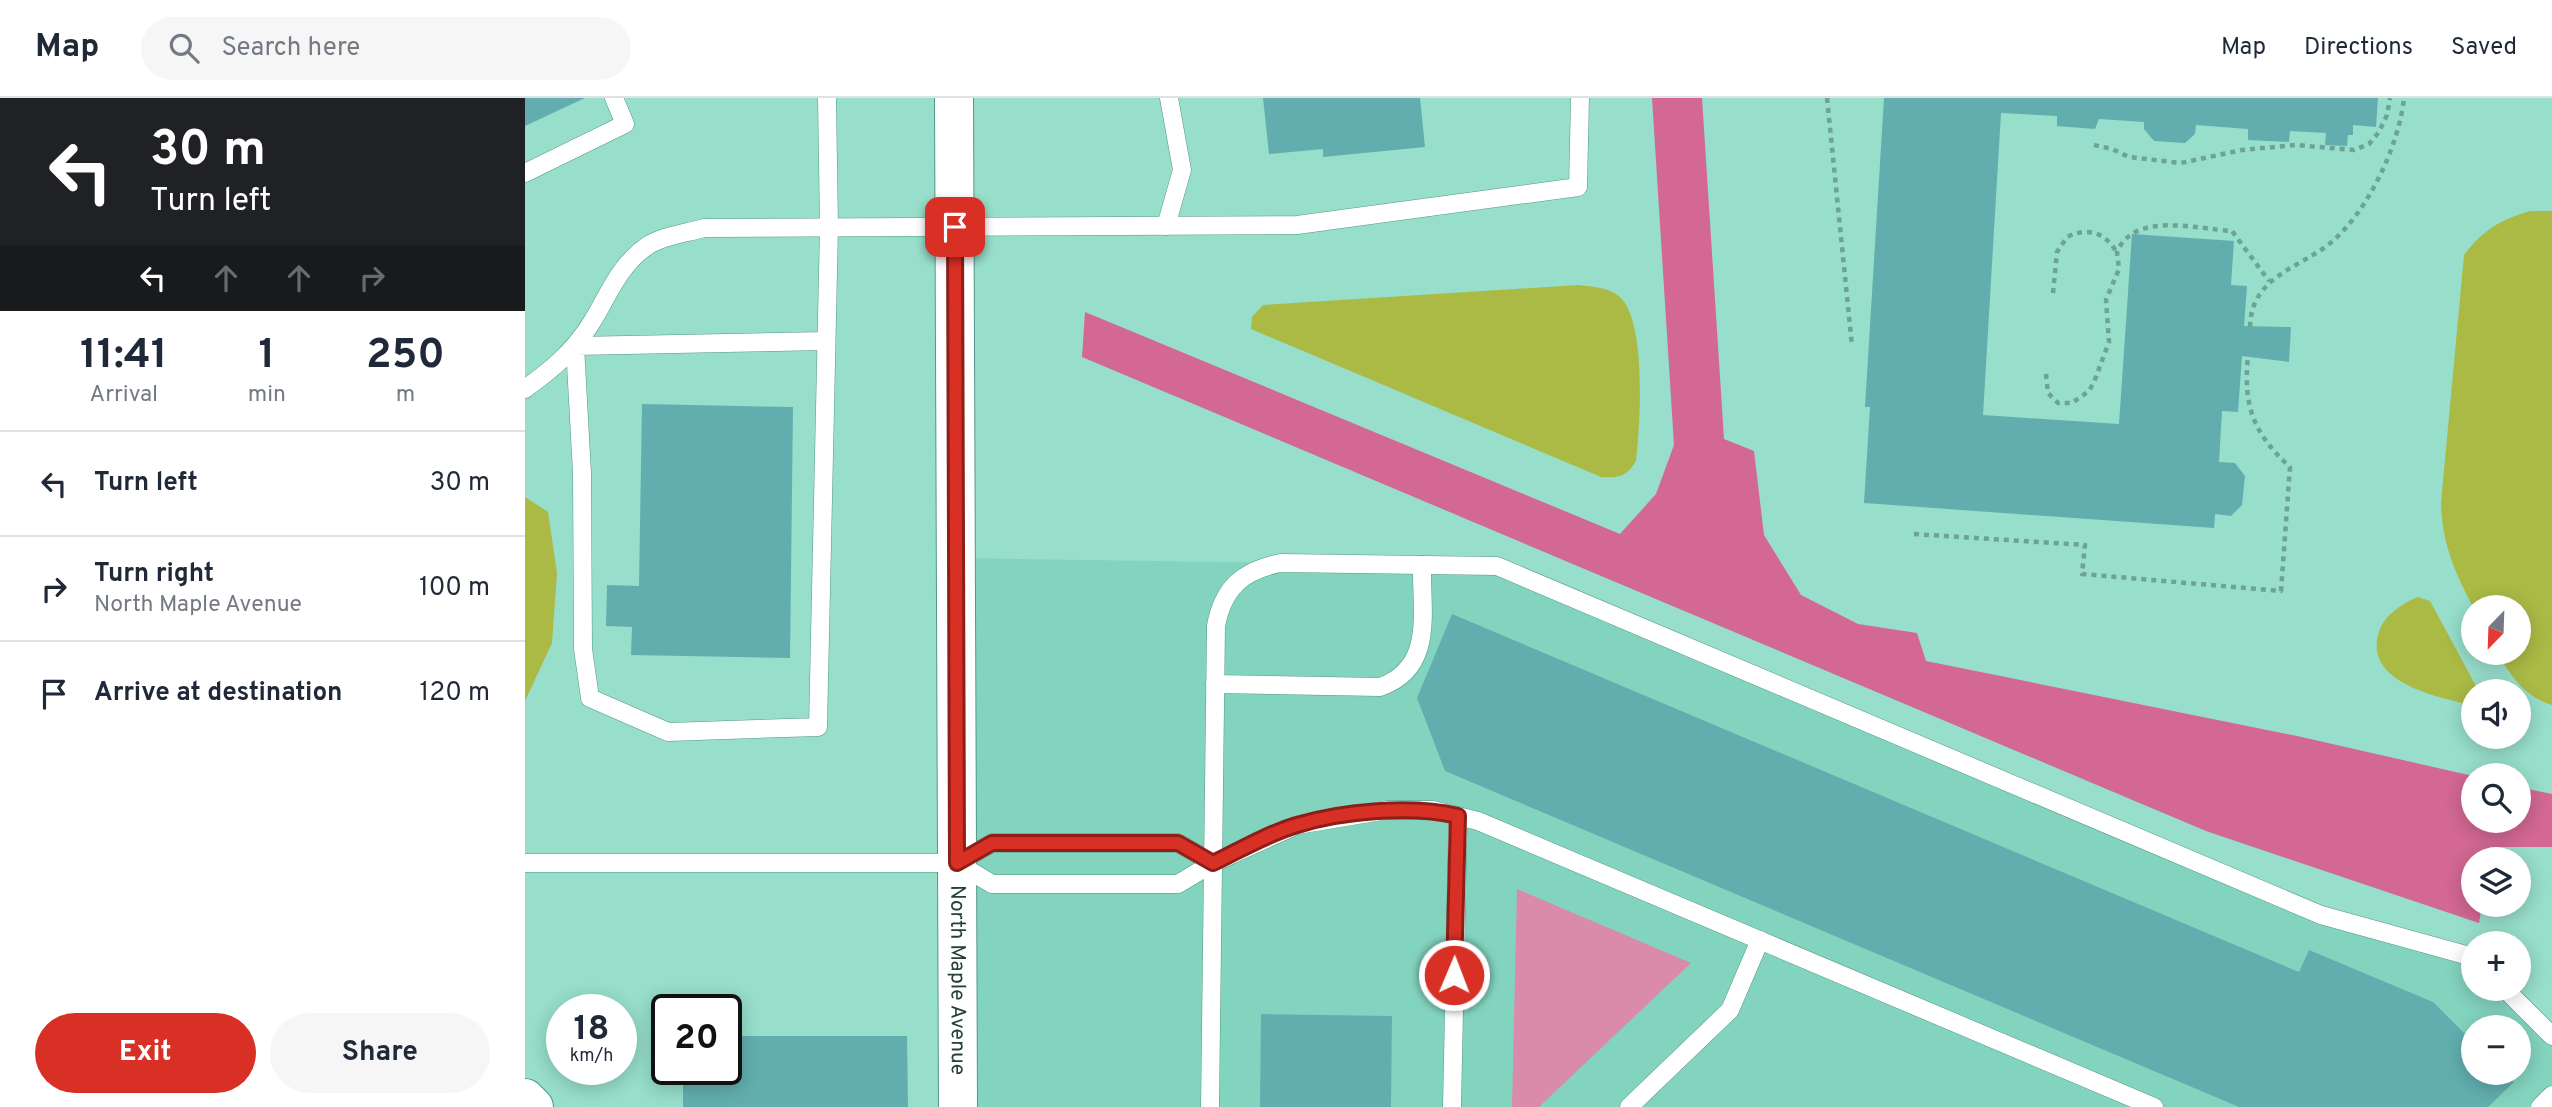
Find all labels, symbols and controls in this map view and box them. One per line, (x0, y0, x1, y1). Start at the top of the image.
search box (141, 17, 631, 80)
text: Map (35, 27, 99, 69)
icon: search (165, 29, 203, 67)
text: Search here (221, 32, 360, 65)
text: Map (2221, 33, 2266, 63)
text: Directions (2304, 33, 2413, 63)
text: Saved (2451, 33, 2517, 63)
text: 30 m (150, 121, 266, 183)
icon: left (35, 126, 126, 217)
text: Turn left (150, 182, 271, 222)
pin (925, 197, 985, 257)
icon: arrive (936, 208, 974, 246)
icon: left (134, 259, 172, 297)
icon: ahead (207, 259, 245, 297)
icon: ahead (280, 259, 318, 297)
icon: right (353, 259, 391, 297)
text: 11:41 (80, 330, 168, 383)
text: 1 (258, 330, 275, 383)
text: 250 (366, 330, 445, 383)
text: Arrival (90, 381, 158, 410)
text: min (248, 381, 286, 410)
text: m (396, 381, 415, 410)
icon: left (35, 465, 73, 503)
text: Turn left (94, 467, 198, 500)
text: 30 m (430, 467, 490, 500)
text: Turn right (94, 558, 214, 591)
icon: right (35, 570, 73, 608)
text: 100 m (419, 572, 490, 605)
text: North Maple Avenue (94, 591, 302, 620)
north arrow (2461, 595, 2531, 665)
map controls (2461, 595, 2531, 1085)
icon: arrive (35, 675, 73, 713)
text: Arrive at destination (94, 677, 342, 710)
text: 120 m (420, 677, 490, 710)
button: sound (2461, 679, 2531, 749)
button: search (2461, 763, 2531, 833)
button: layers (2461, 847, 2531, 917)
street label: North Maple Avenue (944, 885, 971, 1075)
button: + (2461, 931, 2531, 1001)
position arrow (1417, 938, 1491, 1012)
speed limit sign: 20 (651, 994, 742, 1085)
text: 18 (573, 1008, 610, 1052)
button: Exit (35, 1013, 256, 1093)
button: Share (270, 1013, 490, 1093)
button: − (2461, 1015, 2531, 1085)
text: km/h (570, 1045, 613, 1068)

